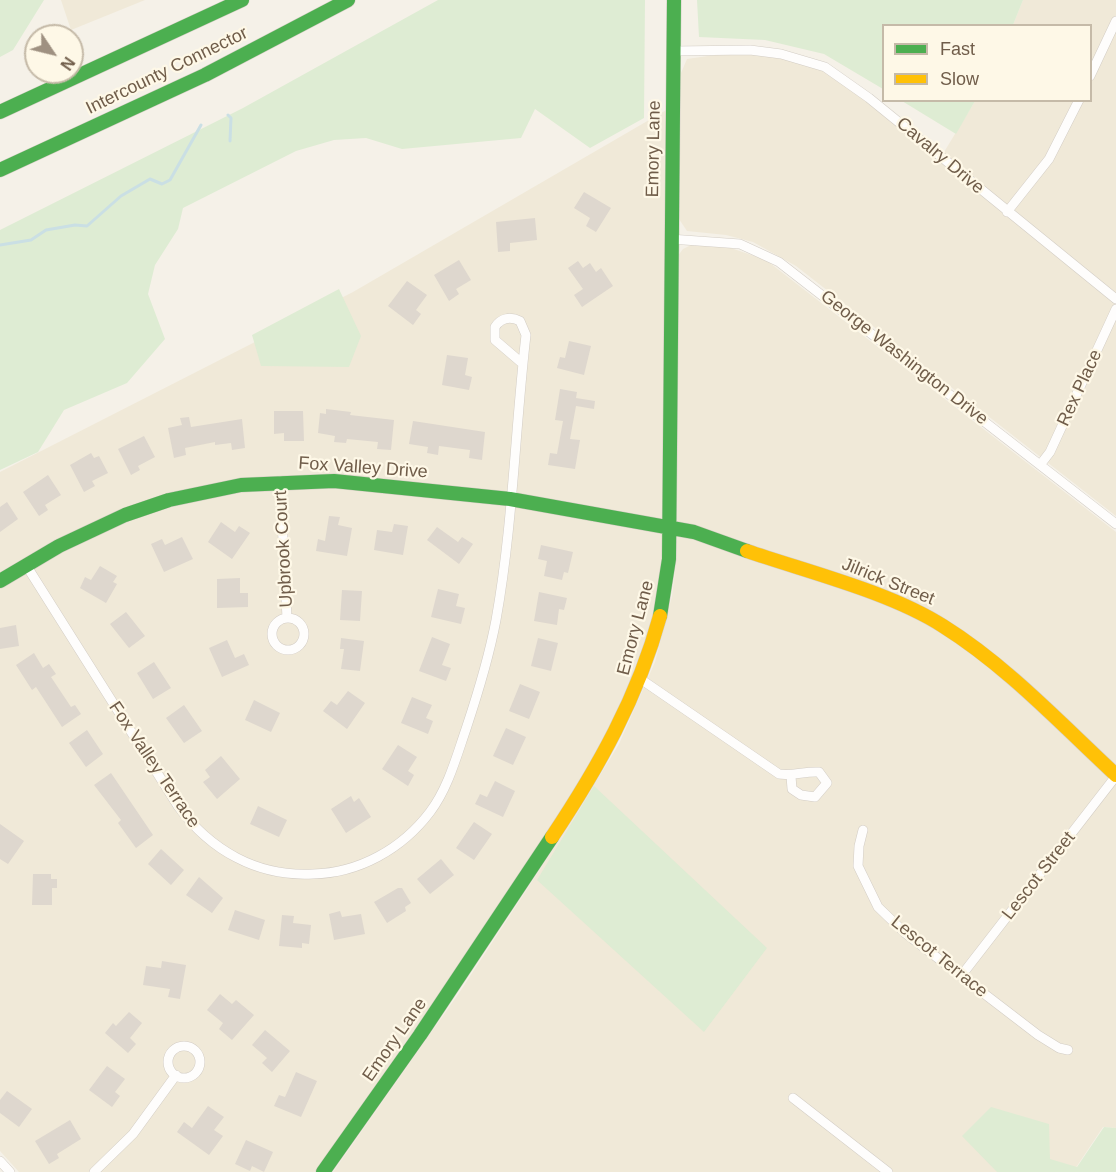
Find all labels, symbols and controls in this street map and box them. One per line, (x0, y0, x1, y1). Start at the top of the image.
street label: Intercounty Connector (83, 22, 251, 120)
north arrow (24, 24, 84, 84)
legend (882, 24, 1092, 102)
text: Fast (940, 39, 975, 59)
text: N (57, 54, 78, 73)
text: Slow (940, 69, 979, 89)
street label: Emory Lane (642, 100, 666, 198)
street label: Cavalry Drive (892, 113, 988, 199)
street label: George Washington Drive (816, 286, 992, 430)
street label: Rex Place (1053, 346, 1107, 430)
street label: Fox Valley Drive (298, 453, 428, 483)
street label: Upbrook Court (270, 490, 298, 608)
street label: Jilrick Street (839, 554, 937, 610)
street label: Emory Lane (613, 578, 659, 678)
street label: Fox Valley Terrace (104, 698, 204, 832)
street label: Lescot Street (998, 828, 1080, 924)
street label: Lescot Terrace (886, 911, 992, 1003)
street label: Emory Lane (358, 994, 432, 1086)

